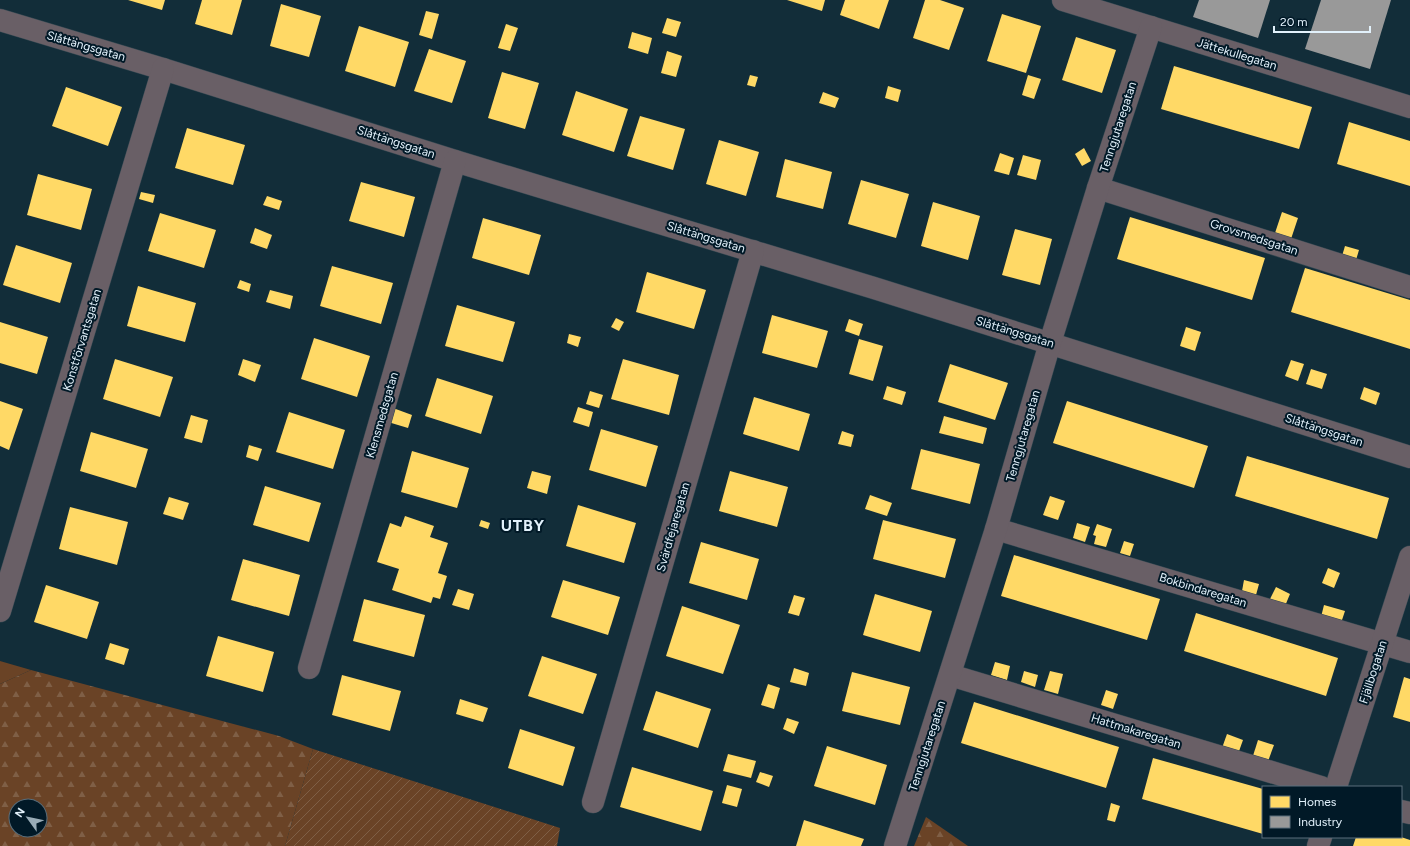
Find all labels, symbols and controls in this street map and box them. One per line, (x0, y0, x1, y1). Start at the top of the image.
scale bar (1274, 8, 1370, 34)
text: 20 m (1280, 15, 1308, 29)
street label: Slåttängsgatan (45, 28, 127, 64)
street label: Jättekullegatan (1195, 35, 1279, 73)
street label: Tenngjutaregatan (1097, 80, 1139, 174)
street label: Slåttängsgatan (355, 123, 437, 161)
street label: Grovsmedsgatan (1208, 216, 1300, 258)
street label: Slåttängsgatan (665, 218, 747, 256)
street label: Konstförvantsgatan (60, 287, 104, 393)
street label: Slåttängsgatan (974, 313, 1056, 351)
street label: Klensmedsgatan (363, 370, 401, 460)
street label: Tenngjutaregatan (1003, 388, 1043, 483)
street label: Slåttängsgatan (1283, 411, 1365, 449)
street label: Svärdfejaregatan (654, 480, 693, 573)
district label: UTBY (501, 516, 545, 535)
street label: Bokbindaregatan (1158, 570, 1249, 610)
street label: Fjällbogatan (1356, 638, 1390, 705)
street label: Tenngjutaregatan (906, 699, 948, 793)
street label: Hattmakaregatan (1089, 711, 1183, 751)
legend (1262, 786, 1402, 838)
text: Homes (1298, 795, 1337, 809)
north arrow (8, 798, 48, 838)
text: N (12, 806, 28, 820)
text: Industry (1298, 815, 1343, 829)

